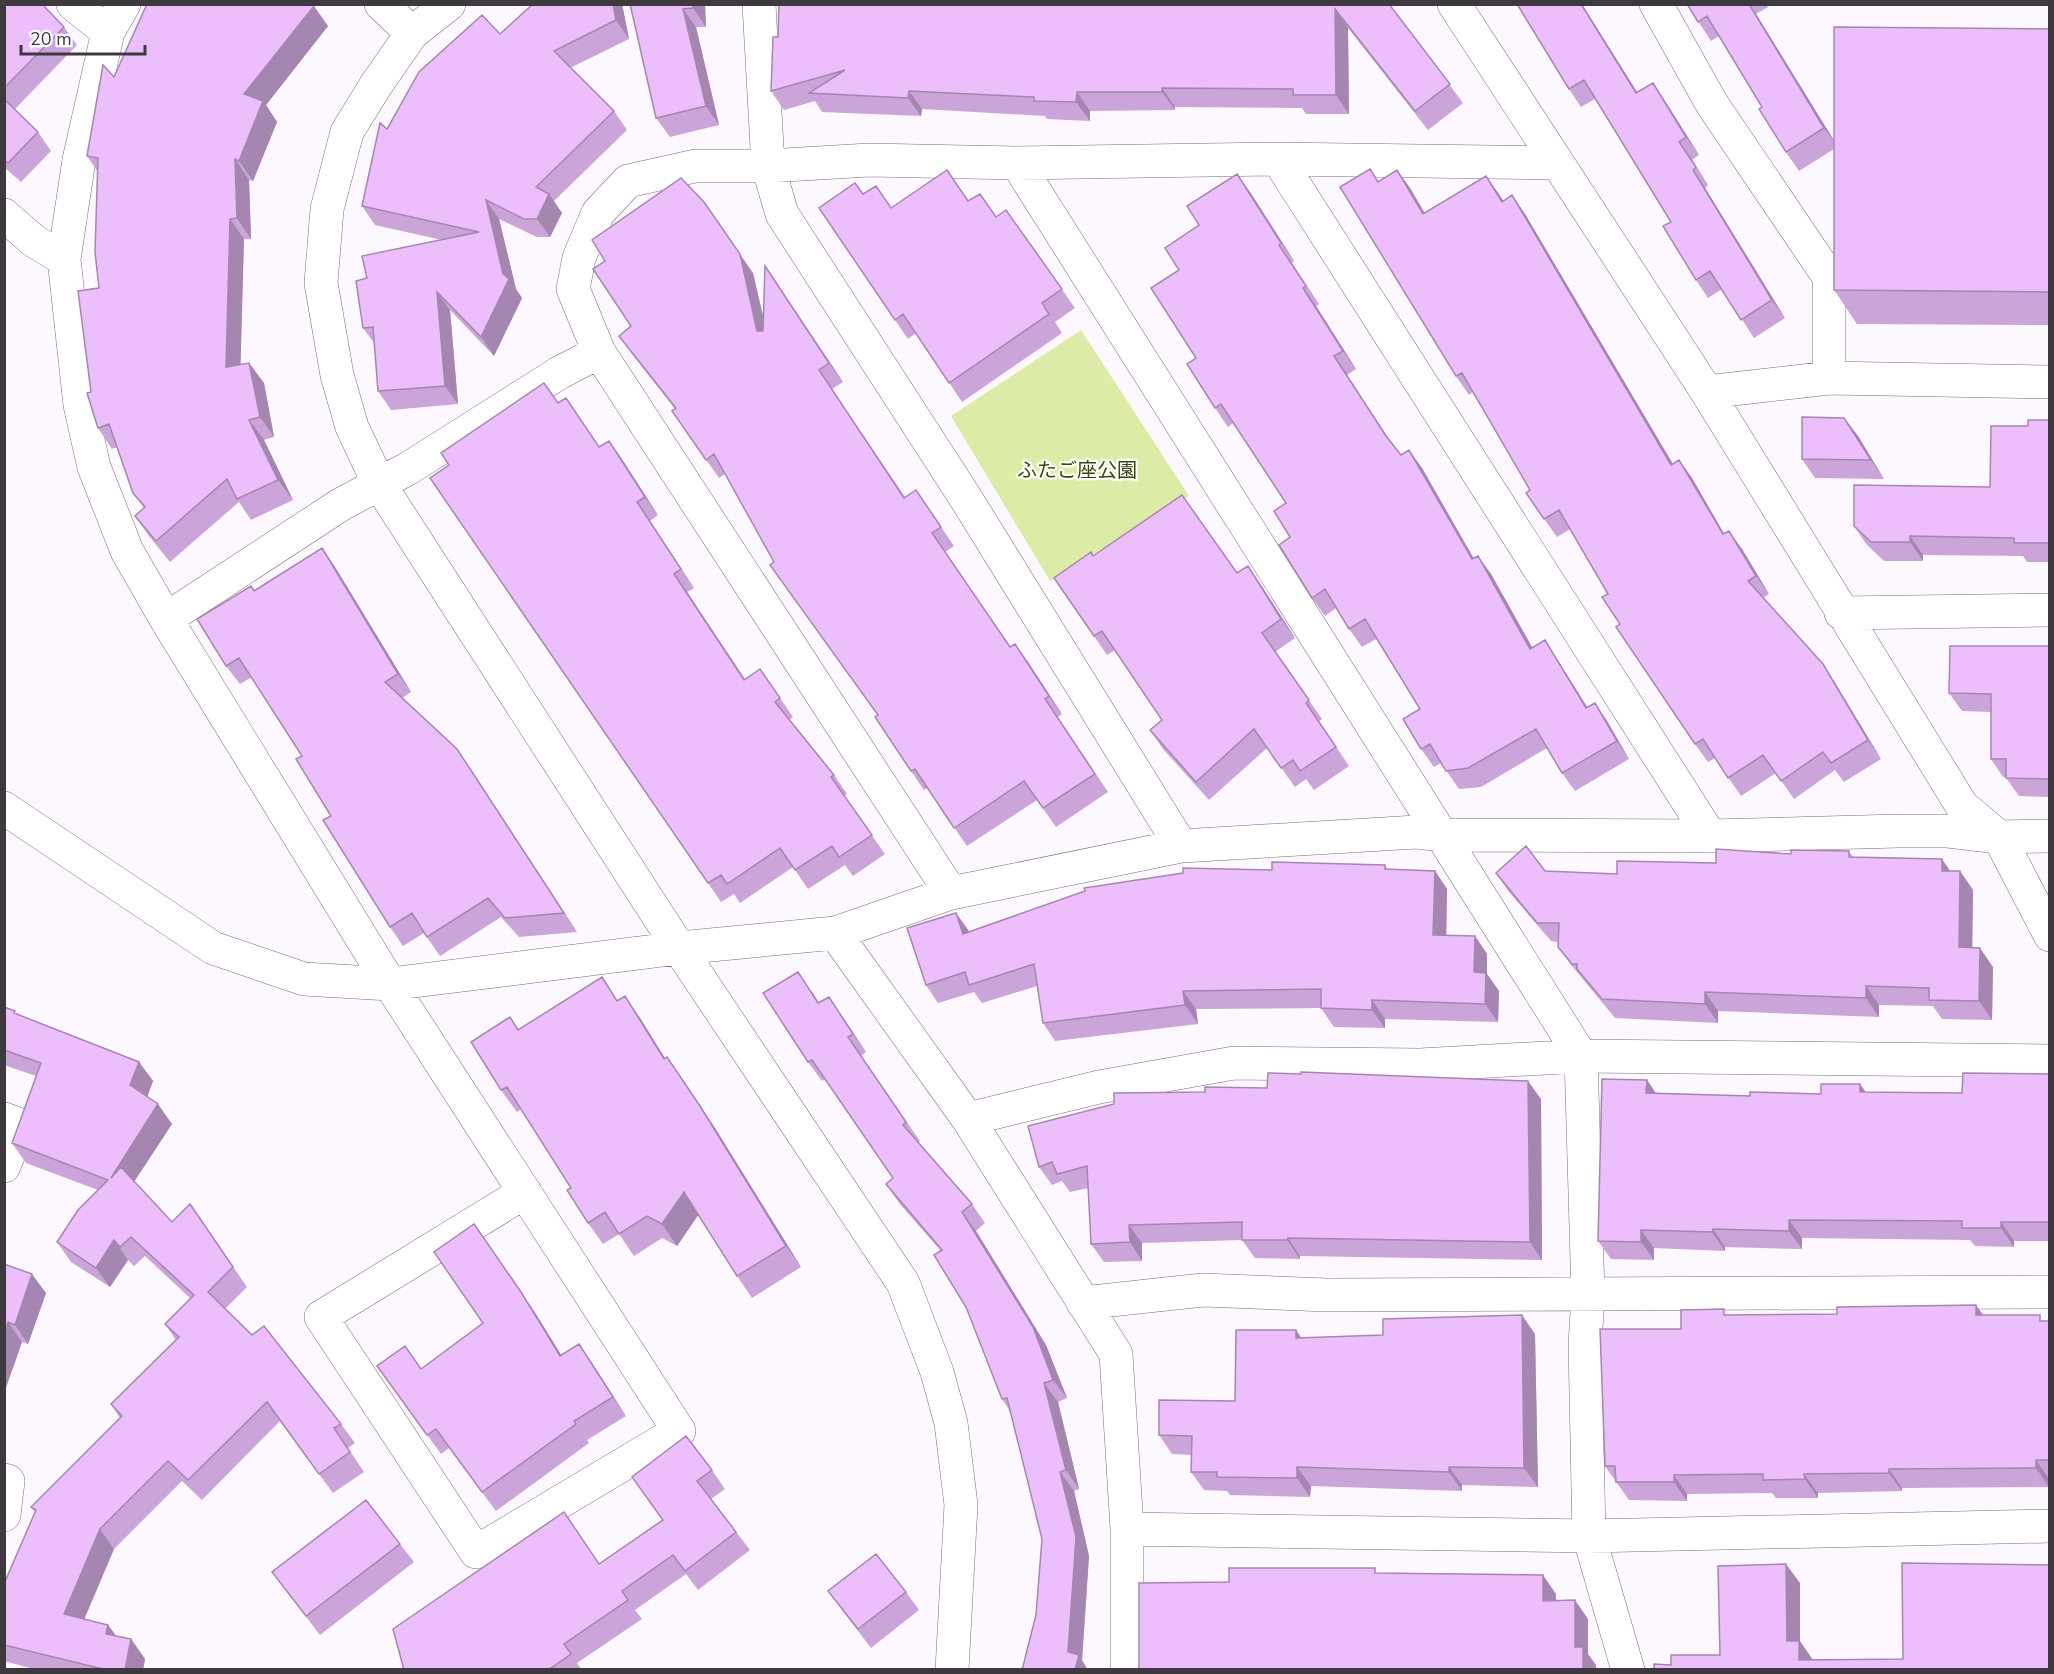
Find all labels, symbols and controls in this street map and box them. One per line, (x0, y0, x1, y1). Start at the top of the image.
scale bar (21, 18, 146, 56)
text: 20 m (30, 27, 72, 51)
park label: ふたご座公園 (1017, 457, 1137, 484)

